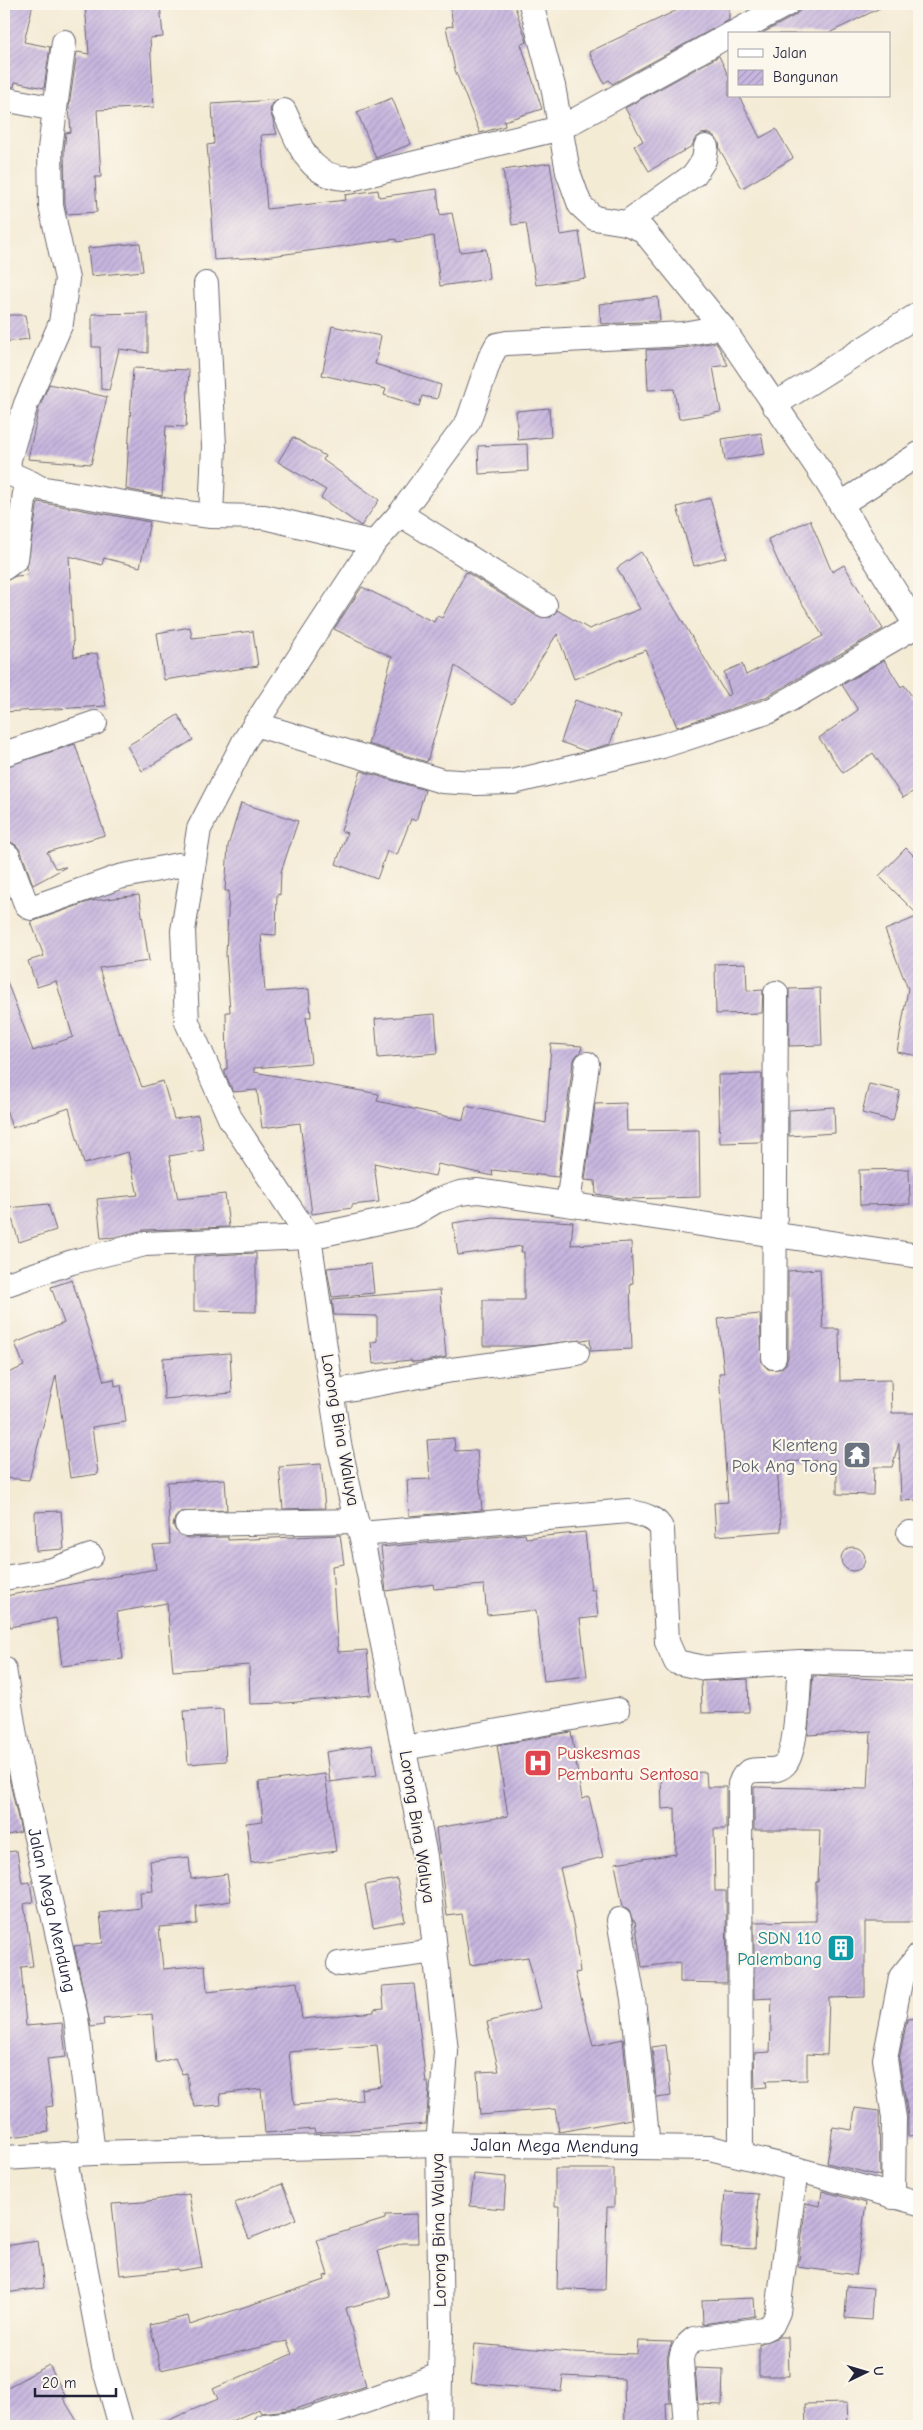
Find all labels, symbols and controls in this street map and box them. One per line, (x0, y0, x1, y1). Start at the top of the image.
legend (728, 32, 890, 98)
text: Jalan (773, 44, 807, 62)
text: Bangunan (773, 68, 838, 86)
street label: Lorong Bina Waluya (316, 1352, 364, 1508)
place label: Klenteng Pok Ang Tong (732, 1435, 838, 1477)
temple icon: Klenteng Pok Ang Tong (842, 1440, 872, 1470)
place label: Puskesmas Pembantu Sentosa (557, 1743, 699, 1785)
hospital icon: Puskesmas Pembantu Sentosa (523, 1748, 553, 1778)
street label: Lorong Bina Waluya (395, 1749, 439, 1905)
street label: Jalan Mega Mendung (24, 1826, 81, 1994)
place label: SDN 110 Palembang (737, 1928, 822, 1970)
building icon: SDN 110 Palembang (826, 1933, 856, 1963)
street label: Jalan Mega Mendung (471, 2134, 639, 2157)
street label: Lorong Bina Waluya (427, 2153, 451, 2307)
north arrow (840, 2348, 890, 2398)
scale bar (35, 2365, 116, 2397)
text: U (870, 2366, 887, 2376)
text: 20 m (42, 2374, 76, 2392)

